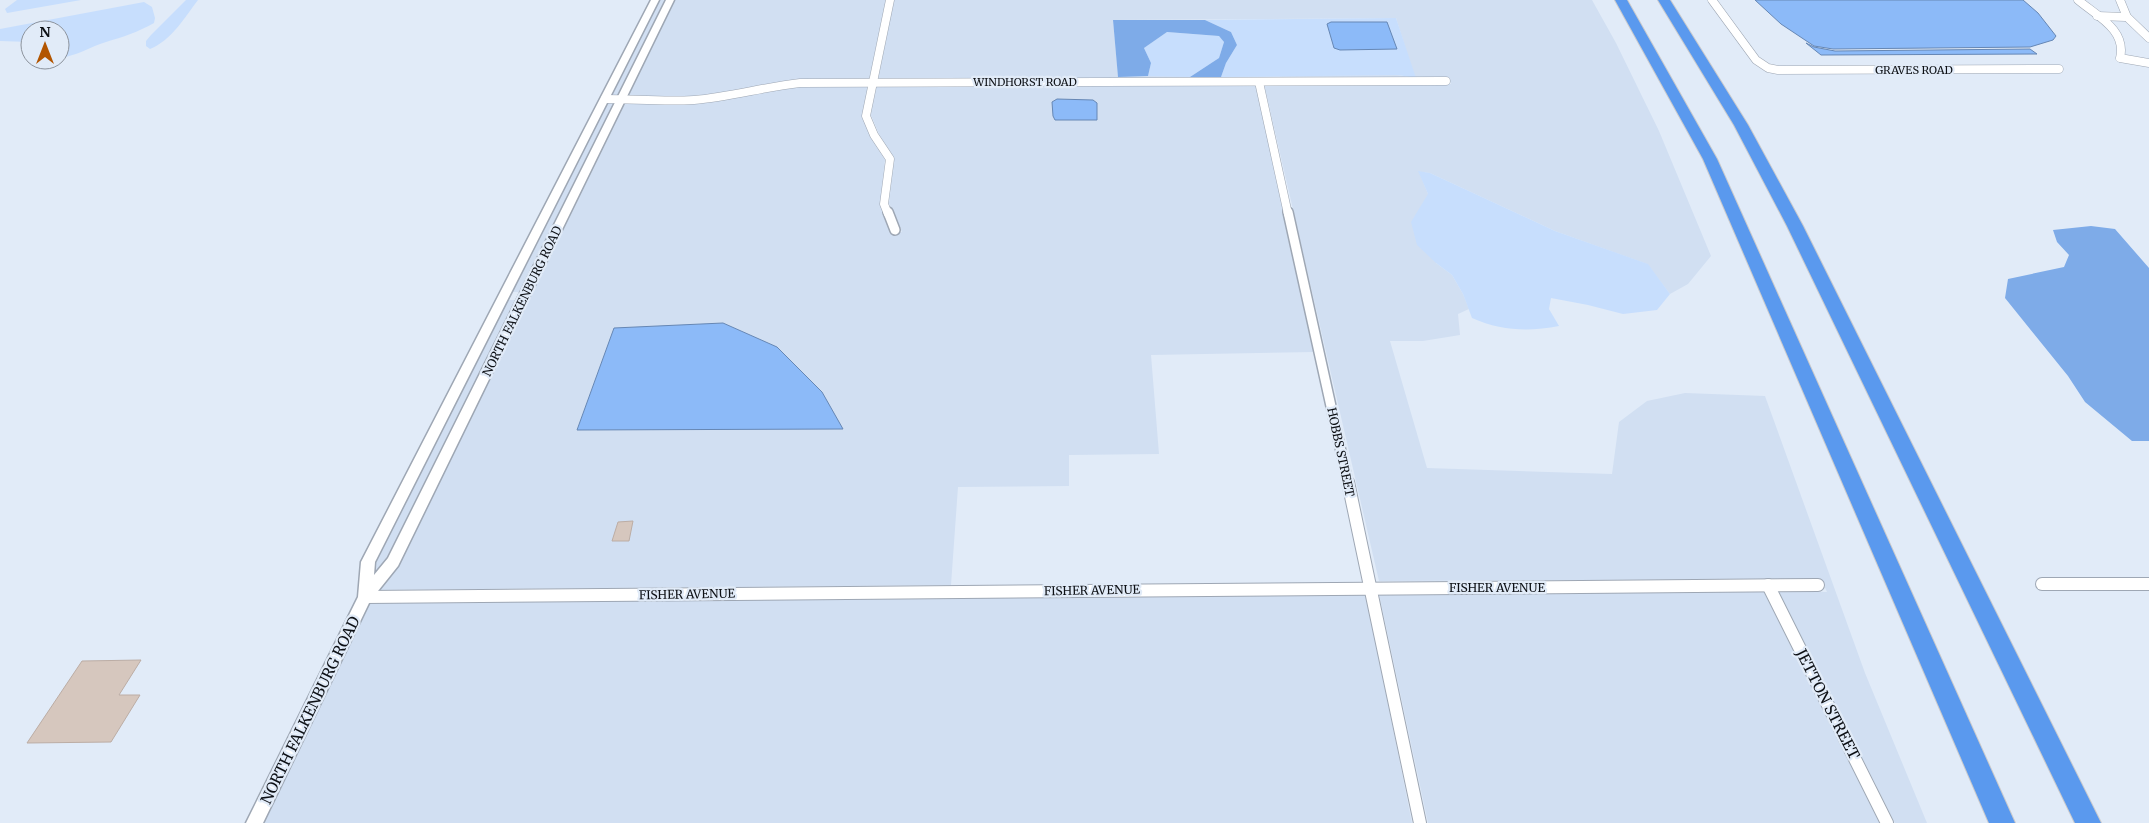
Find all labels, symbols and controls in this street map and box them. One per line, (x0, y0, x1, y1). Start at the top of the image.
north arrow (20, 20, 70, 70)
text: N (39, 23, 51, 41)
street label: GRAVES ROAD (1875, 63, 1953, 77)
street label: WINDHORST ROAD (972, 75, 1077, 89)
street label: NORTH FALKENBURG ROAD (479, 223, 565, 379)
street label: HOBBS STREET (1324, 406, 1358, 499)
street label: FISHER AVENUE (1449, 580, 1545, 595)
street label: FISHER AVENUE (1044, 582, 1141, 598)
street label: FISHER AVENUE (639, 586, 736, 602)
street label: NORTH FALKENBURG ROAD (256, 613, 364, 807)
street label: JETTON STREET (1792, 645, 1864, 763)

